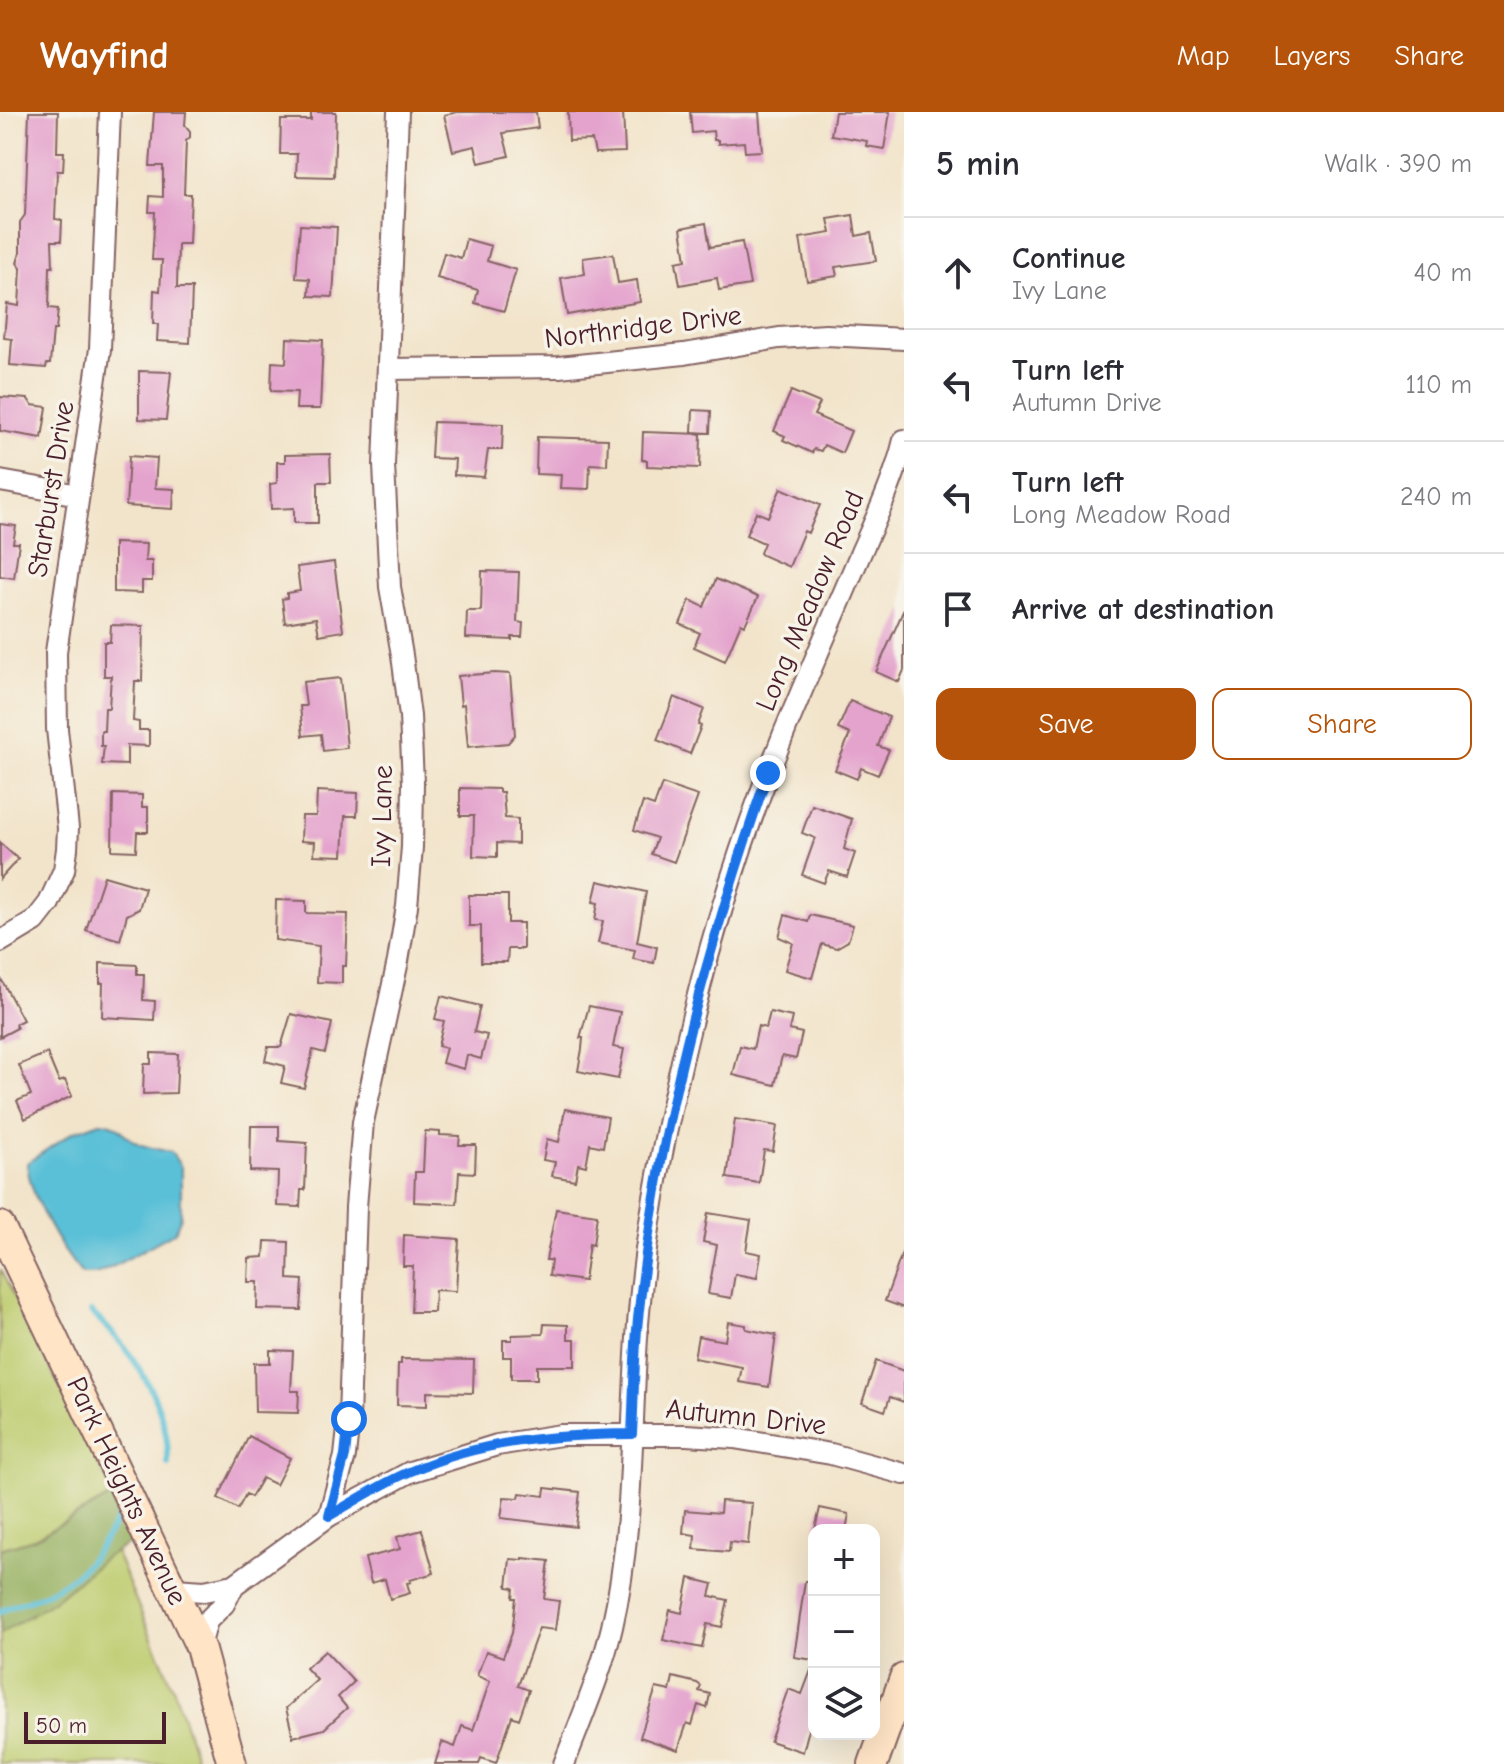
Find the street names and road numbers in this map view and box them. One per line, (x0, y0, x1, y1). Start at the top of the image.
street label: Northridge Drive (543, 299, 743, 355)
street label: Starburst Drive (21, 399, 81, 579)
street label: Long Meadow Road (749, 486, 871, 716)
street label: Ivy Lane (365, 765, 399, 867)
street label: Park Heights Avenue (60, 1372, 194, 1610)
street label: Autumn Drive (664, 1393, 828, 1441)

